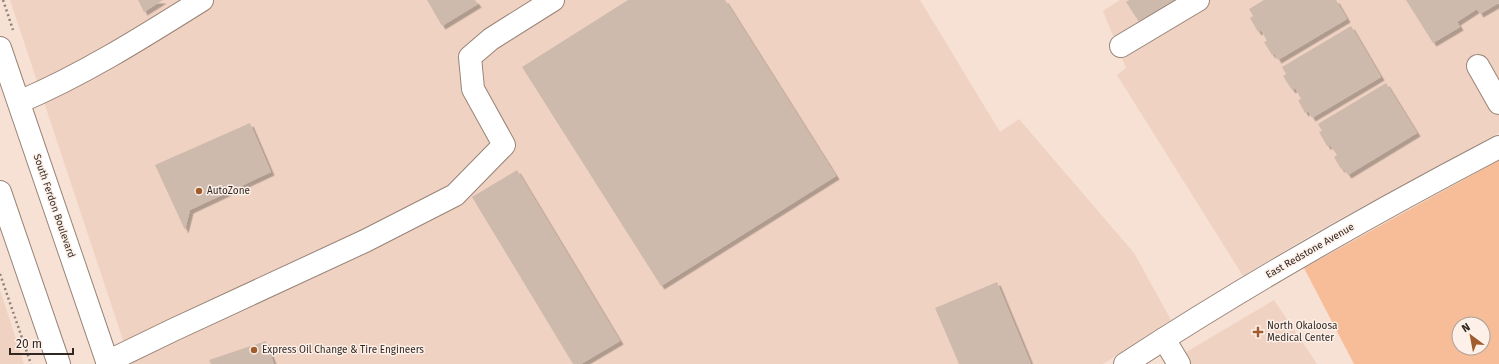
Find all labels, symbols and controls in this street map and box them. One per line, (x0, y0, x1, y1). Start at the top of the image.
street label: South Ferdon Boulevard (31, 153, 77, 259)
place label: AutoZone (207, 185, 250, 197)
marker: AutoZone (194, 186, 204, 196)
street label: East Redstone Avenue (1264, 221, 1356, 281)
north arrow (1451, 316, 1491, 356)
place label: North Okaloosa Medical Center (1267, 320, 1337, 344)
text: N (1459, 320, 1473, 335)
marker: North Okaloosa Medical Center (1252, 326, 1264, 338)
scale bar (10, 330, 73, 356)
text: 20 m (16, 337, 42, 351)
place label: Express Oil Change & Tire Engineers (262, 344, 424, 356)
marker: Express Oil Change & Tire Engineers (249, 345, 259, 355)

